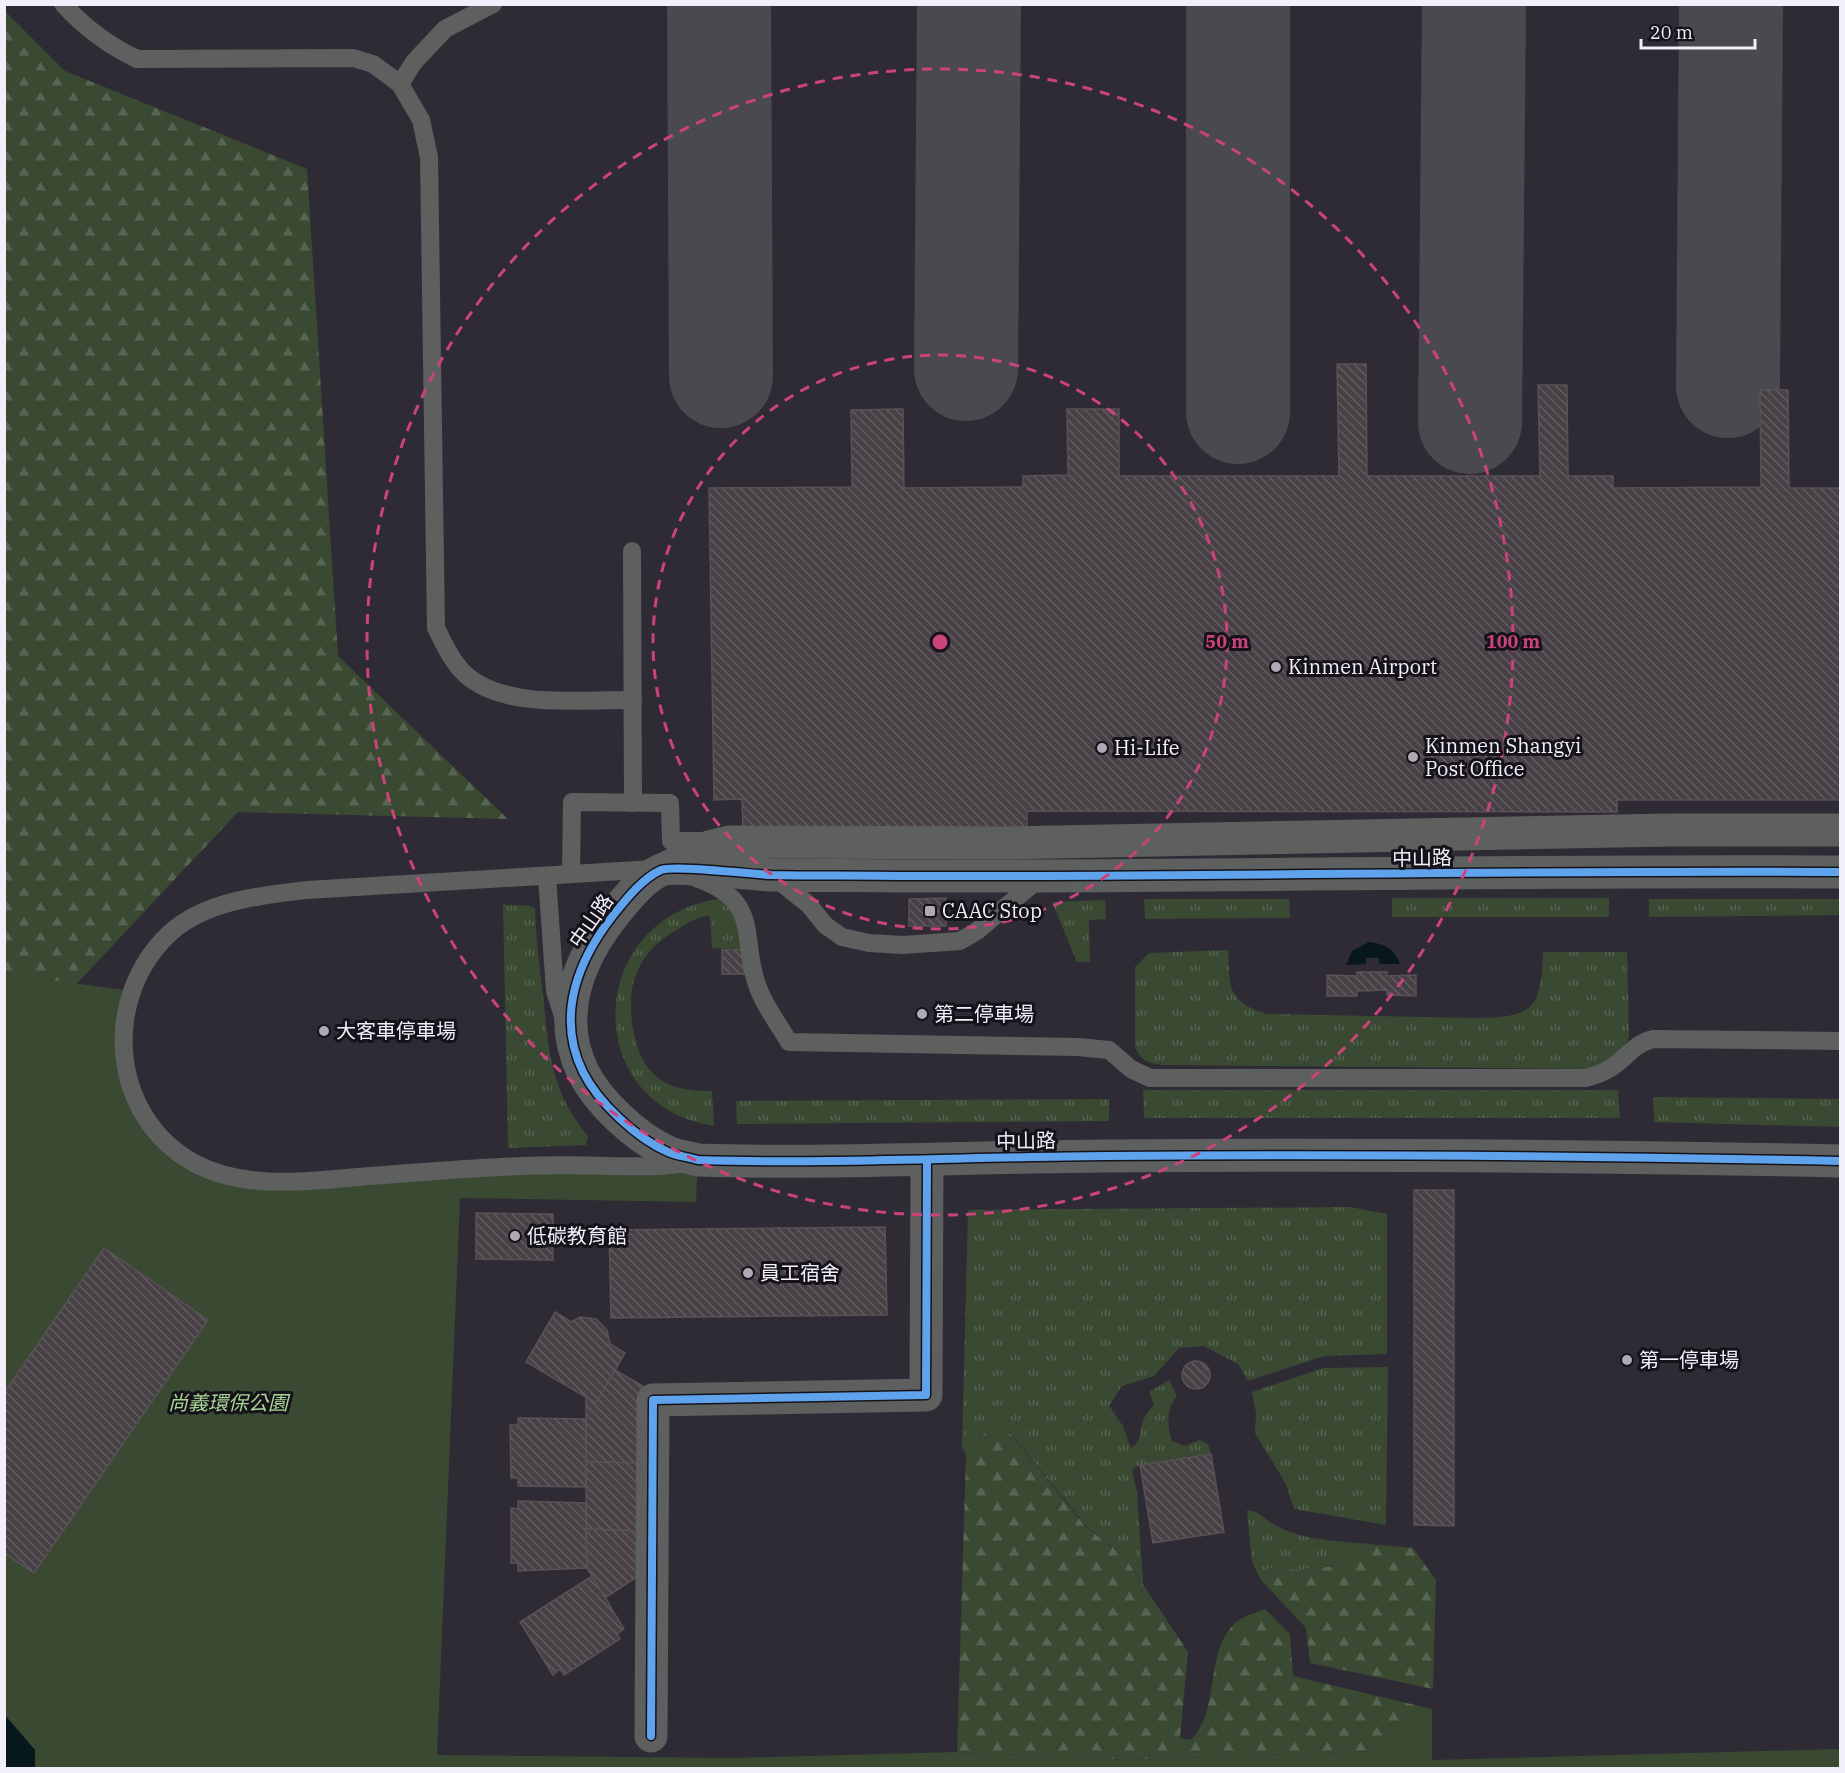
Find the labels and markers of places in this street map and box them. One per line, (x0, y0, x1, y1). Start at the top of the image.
centre of rings (930, 632, 950, 652)
place label: Kinmen Airport (1288, 653, 1437, 680)
marker: Kinmen Airport (1269, 660, 1283, 674)
place label: Kinmen Shangyi Post Office (1425, 732, 1581, 782)
place label: Hi-Life (1114, 734, 1180, 761)
marker: Hi-Life (1095, 741, 1109, 755)
marker: Kinmen Shangyi Post Office (1406, 750, 1420, 764)
place label: CAAC Stop (942, 897, 1042, 924)
marker: CAAC Stop (923, 904, 937, 918)
place label: 第二停車場 (934, 1000, 1034, 1027)
marker: 第二停車場 (915, 1007, 929, 1021)
place label: 大客車停車場 (336, 1017, 456, 1044)
marker: 大客車停車場 (317, 1024, 331, 1038)
place label: 低碳教育館 (527, 1222, 627, 1249)
marker: 低碳教育館 (508, 1229, 522, 1243)
place label: 員工宿舍 (760, 1259, 840, 1286)
marker: 員工宿舍 (741, 1266, 755, 1280)
place label: 第一停車場 (1639, 1346, 1739, 1373)
marker: 第一停車場 (1620, 1353, 1634, 1367)

